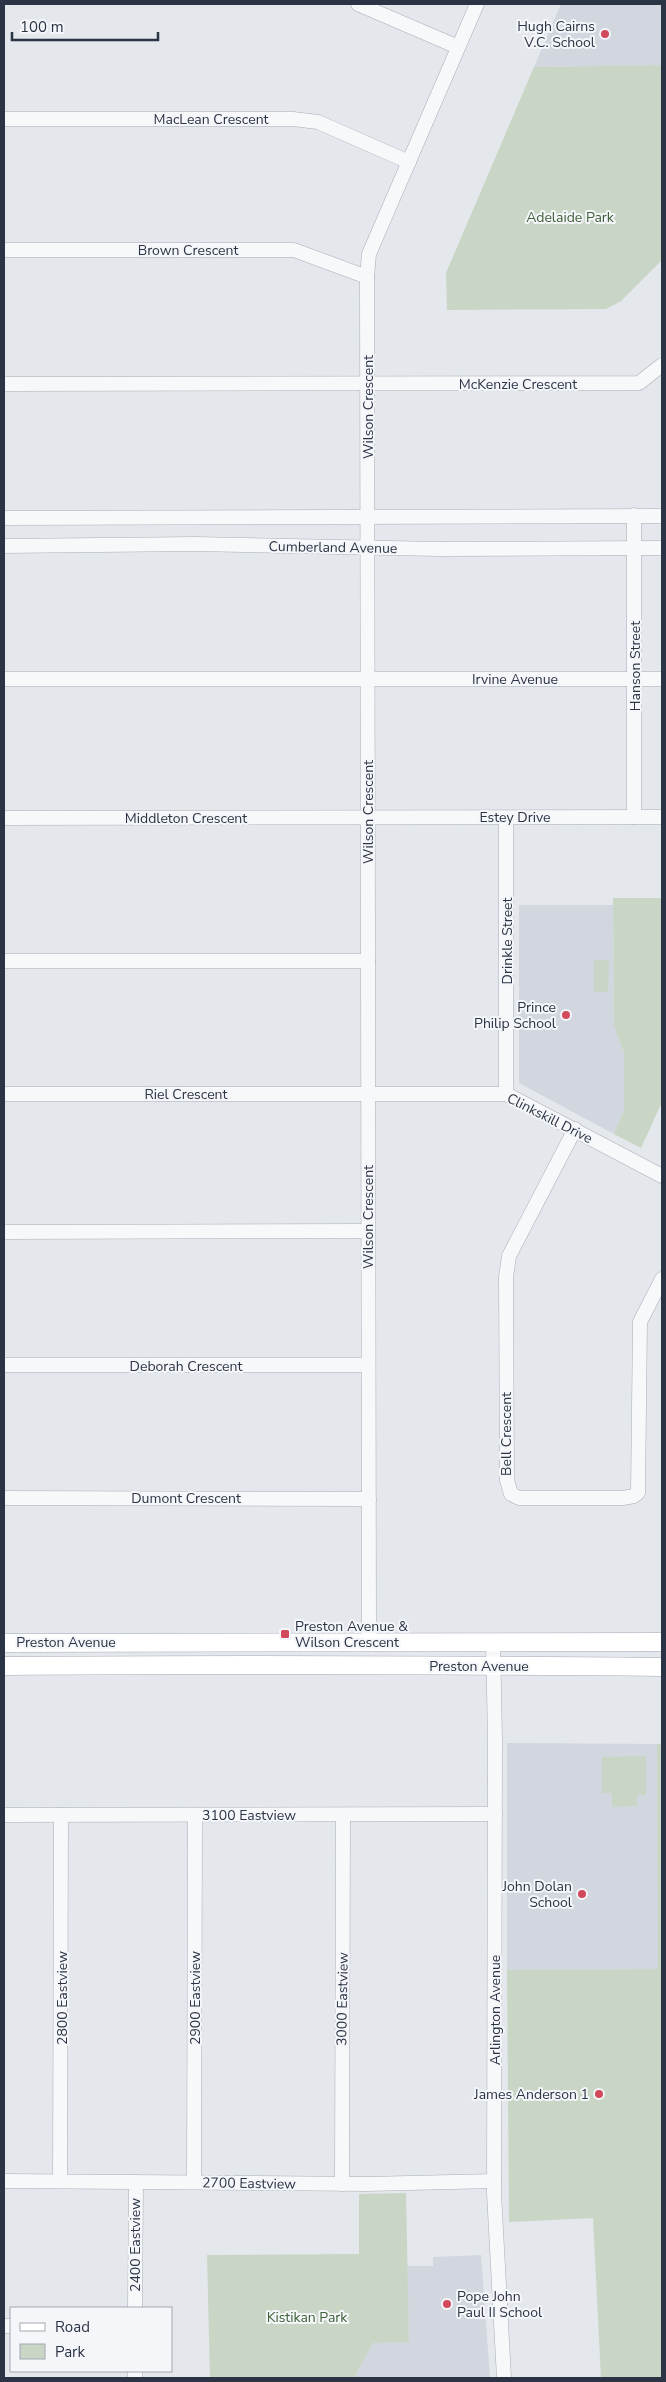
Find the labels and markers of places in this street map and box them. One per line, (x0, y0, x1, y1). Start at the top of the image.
place label: Hugh Cairns V.C. School (517, 17, 596, 52)
marker: Hugh Cairns V.C. School (599, 28, 611, 40)
place label: Prince Philip School (474, 998, 557, 1033)
marker: Prince Philip School (560, 1009, 572, 1021)
place label: Preston Avenue & Wilson Crescent (295, 1617, 408, 1652)
marker: Preston Avenue & Wilson Crescent (279, 1628, 291, 1640)
place label: John Dolan School (501, 1877, 573, 1912)
marker: John Dolan School (576, 1888, 588, 1900)
place label: James Anderson 1 (473, 2085, 589, 2104)
marker: James Anderson 1 (593, 2088, 605, 2100)
place label: Pope John Paul II School (457, 2287, 543, 2322)
marker: Pope John Paul II School (441, 2298, 453, 2310)

